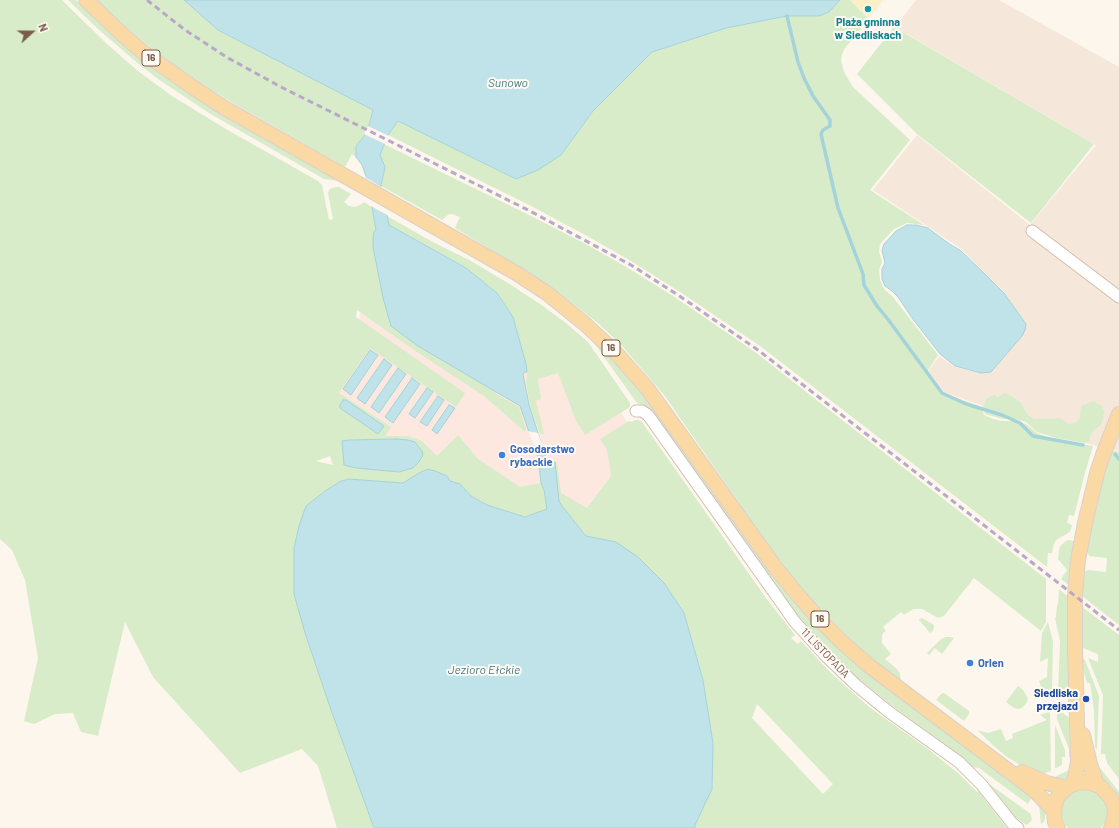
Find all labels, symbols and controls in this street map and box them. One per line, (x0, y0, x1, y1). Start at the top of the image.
marker: Plaża gminna w Siedliskach (863, 4, 873, 14)
north arrow (12, 12, 52, 52)
place label: Plaża gminna w Siedliskach (835, 15, 901, 41)
text: N (36, 22, 51, 33)
road number: 16 (142, 50, 160, 66)
water label: Sunowo (488, 76, 528, 90)
road number: 16 (602, 340, 620, 356)
place label: Gosodarstwo rybackie (510, 442, 575, 468)
marker: Gosodarstwo rybackie (497, 450, 507, 460)
road number: 16 (811, 611, 829, 627)
street label: 11 LISTOPADA (798, 625, 852, 681)
place label: Orlen (978, 656, 1004, 670)
marker: Orlen (965, 658, 975, 668)
water label: Jezioro Ełckie (448, 663, 520, 677)
place label: Siedliska przejazd (1034, 686, 1078, 712)
marker: Siedliska przejazd (1081, 694, 1091, 704)

